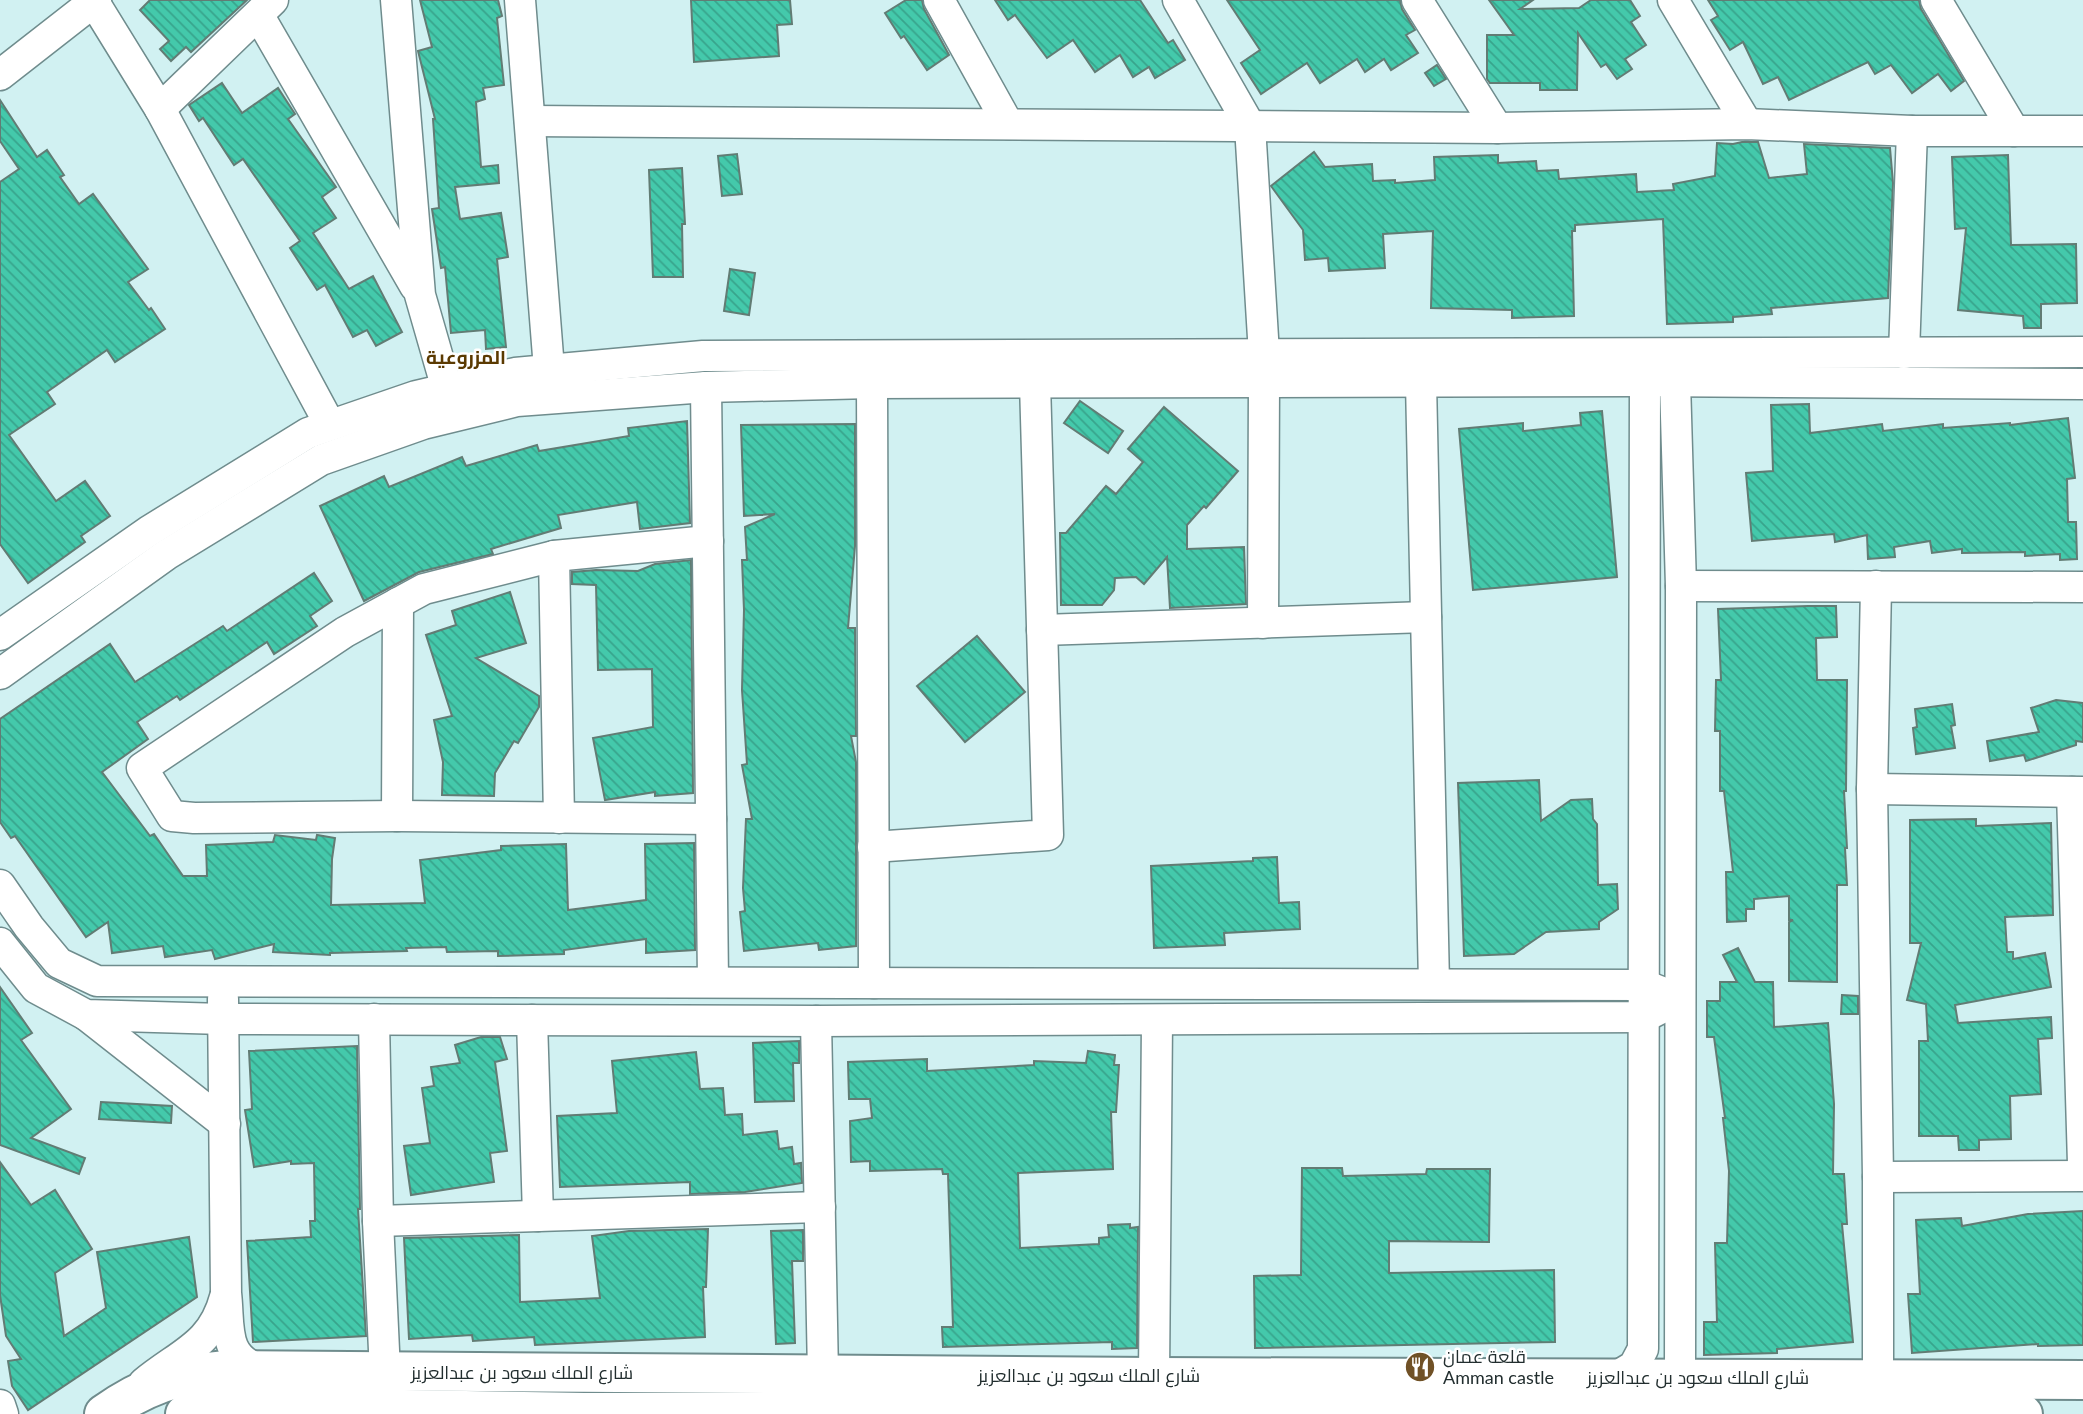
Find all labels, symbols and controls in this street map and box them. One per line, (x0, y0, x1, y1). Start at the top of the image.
district label: المزروعية (426, 345, 506, 369)
place label: قلعة عمان Amman castle (1443, 1345, 1554, 1388)
restaurant icon: قلعة عمان Amman castle (1403, 1350, 1437, 1384)
street label: شارع الملك سعود بن عبدالعزيز (410, 1361, 633, 1385)
street label: شارع الملك سعود بن عبدالعزيز (977, 1364, 1200, 1388)
street label: شارع الملك سعود بن عبدالعزيز (1586, 1366, 1809, 1390)

